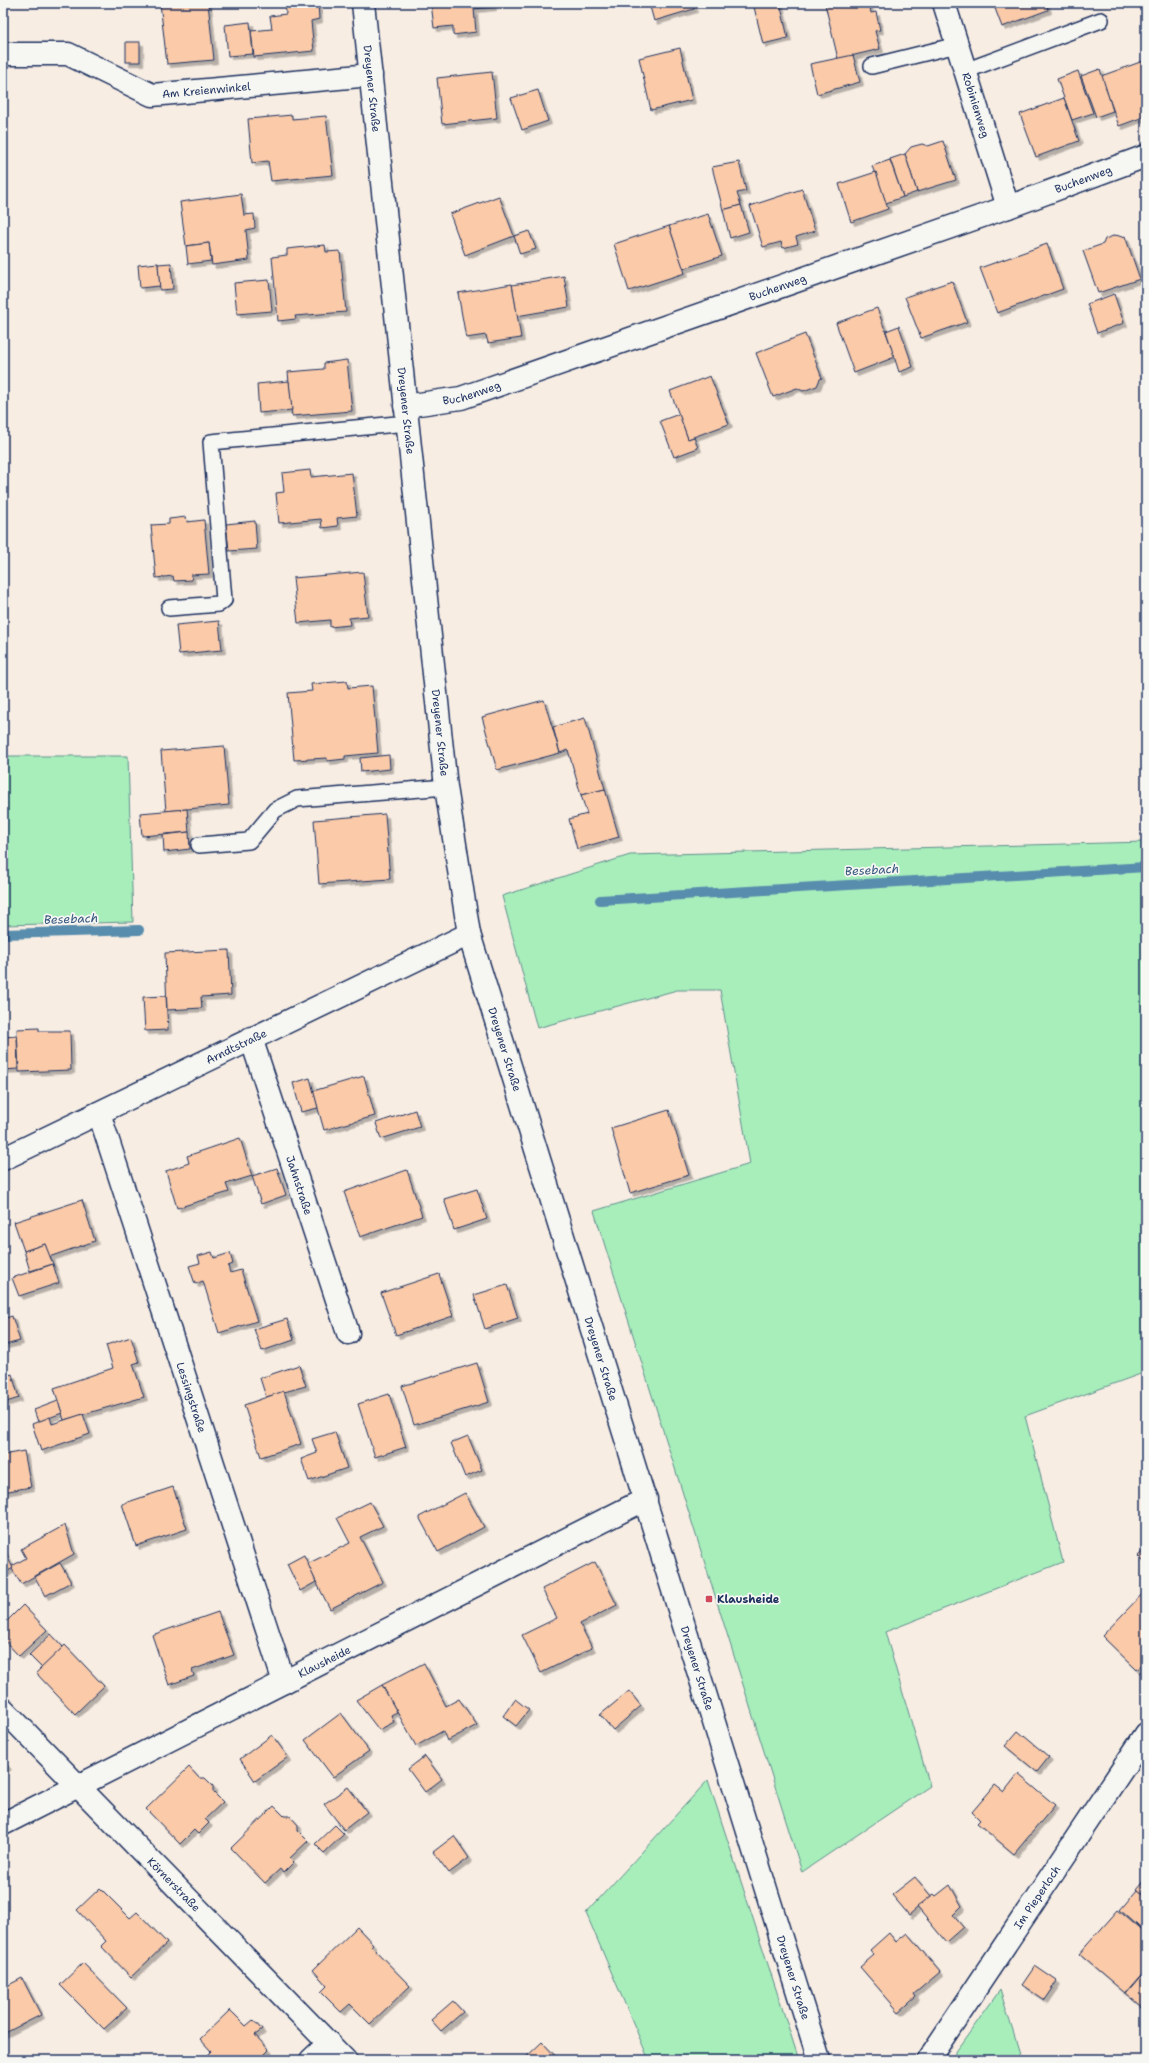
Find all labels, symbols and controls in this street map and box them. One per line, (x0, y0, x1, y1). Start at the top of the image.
street label: Dreyener Straße (360, 44, 384, 133)
street label: Robinienweg (959, 70, 993, 140)
street label: Am Kreienwinkel (161, 78, 252, 102)
street label: Buchenweg (1052, 162, 1114, 197)
street label: Buchenweg (747, 270, 809, 304)
street label: Dreyener Straße (394, 366, 418, 455)
street label: Buchenweg (442, 377, 503, 408)
street label: Dreyener Straße (428, 689, 452, 777)
water label: Besebach (844, 861, 900, 879)
water label: Besebach (44, 910, 98, 928)
street label: Dreyener Straße (485, 1005, 525, 1093)
street label: Arndtstraße (203, 1025, 269, 1067)
street label: Jahnstraße (283, 1154, 316, 1217)
street label: Dreyener Straße (581, 1315, 621, 1403)
street label: Lessingstraße (173, 1360, 210, 1435)
place label: Klausheide (717, 1592, 780, 1607)
marker: Klausheide (704, 1594, 714, 1604)
street label: Dreyener Straße (677, 1624, 717, 1712)
street label: Klausheide (295, 1642, 353, 1681)
street label: Körnerstraße (144, 1854, 204, 1915)
street label: Im Pieperloch (1010, 1862, 1064, 1932)
street label: Dreyener Straße (773, 1934, 814, 2022)

